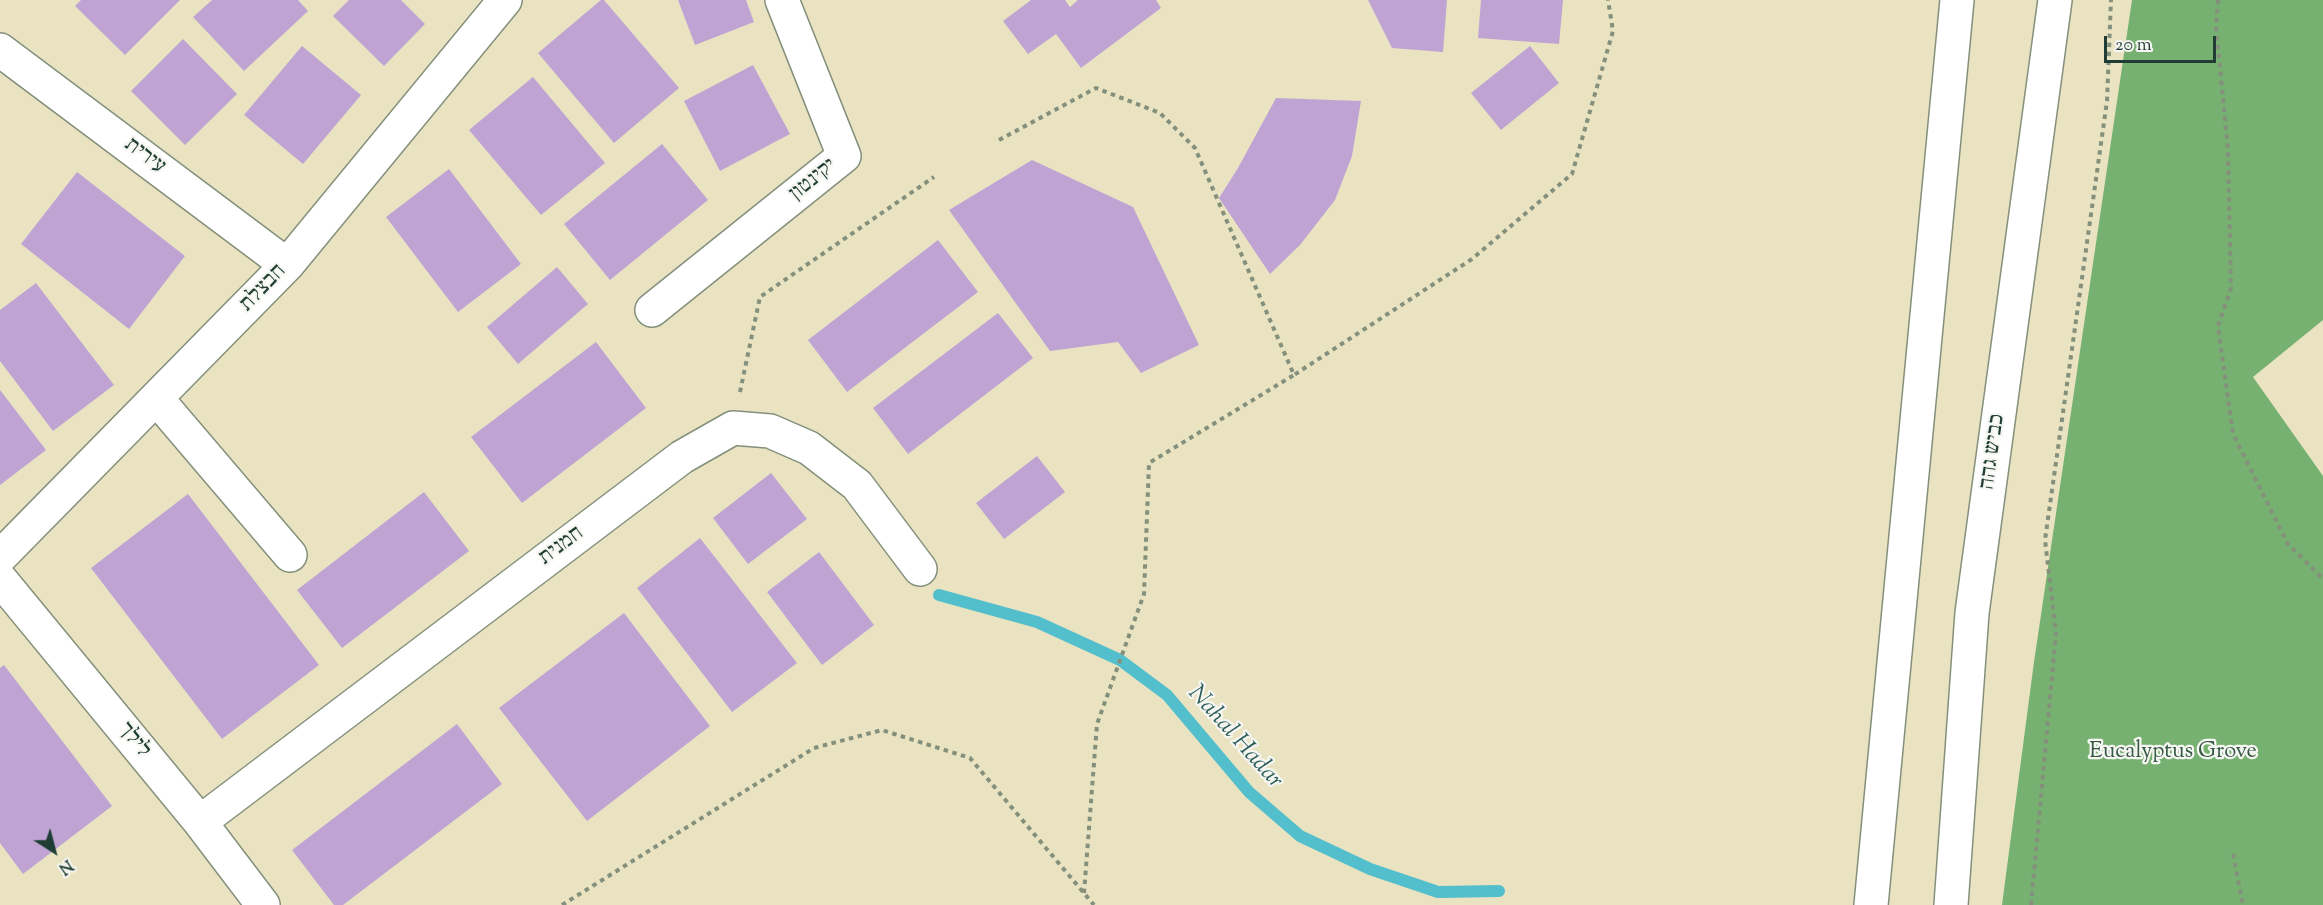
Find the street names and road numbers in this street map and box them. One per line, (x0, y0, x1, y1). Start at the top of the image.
street label: עירית (118, 133, 170, 181)
street label: יקינטון (785, 154, 843, 208)
street label: חבצלת (235, 260, 293, 318)
street label: כביש גהה (1976, 413, 2012, 491)
street label: חמנית (534, 522, 590, 572)
street label: לילך (111, 718, 155, 764)

